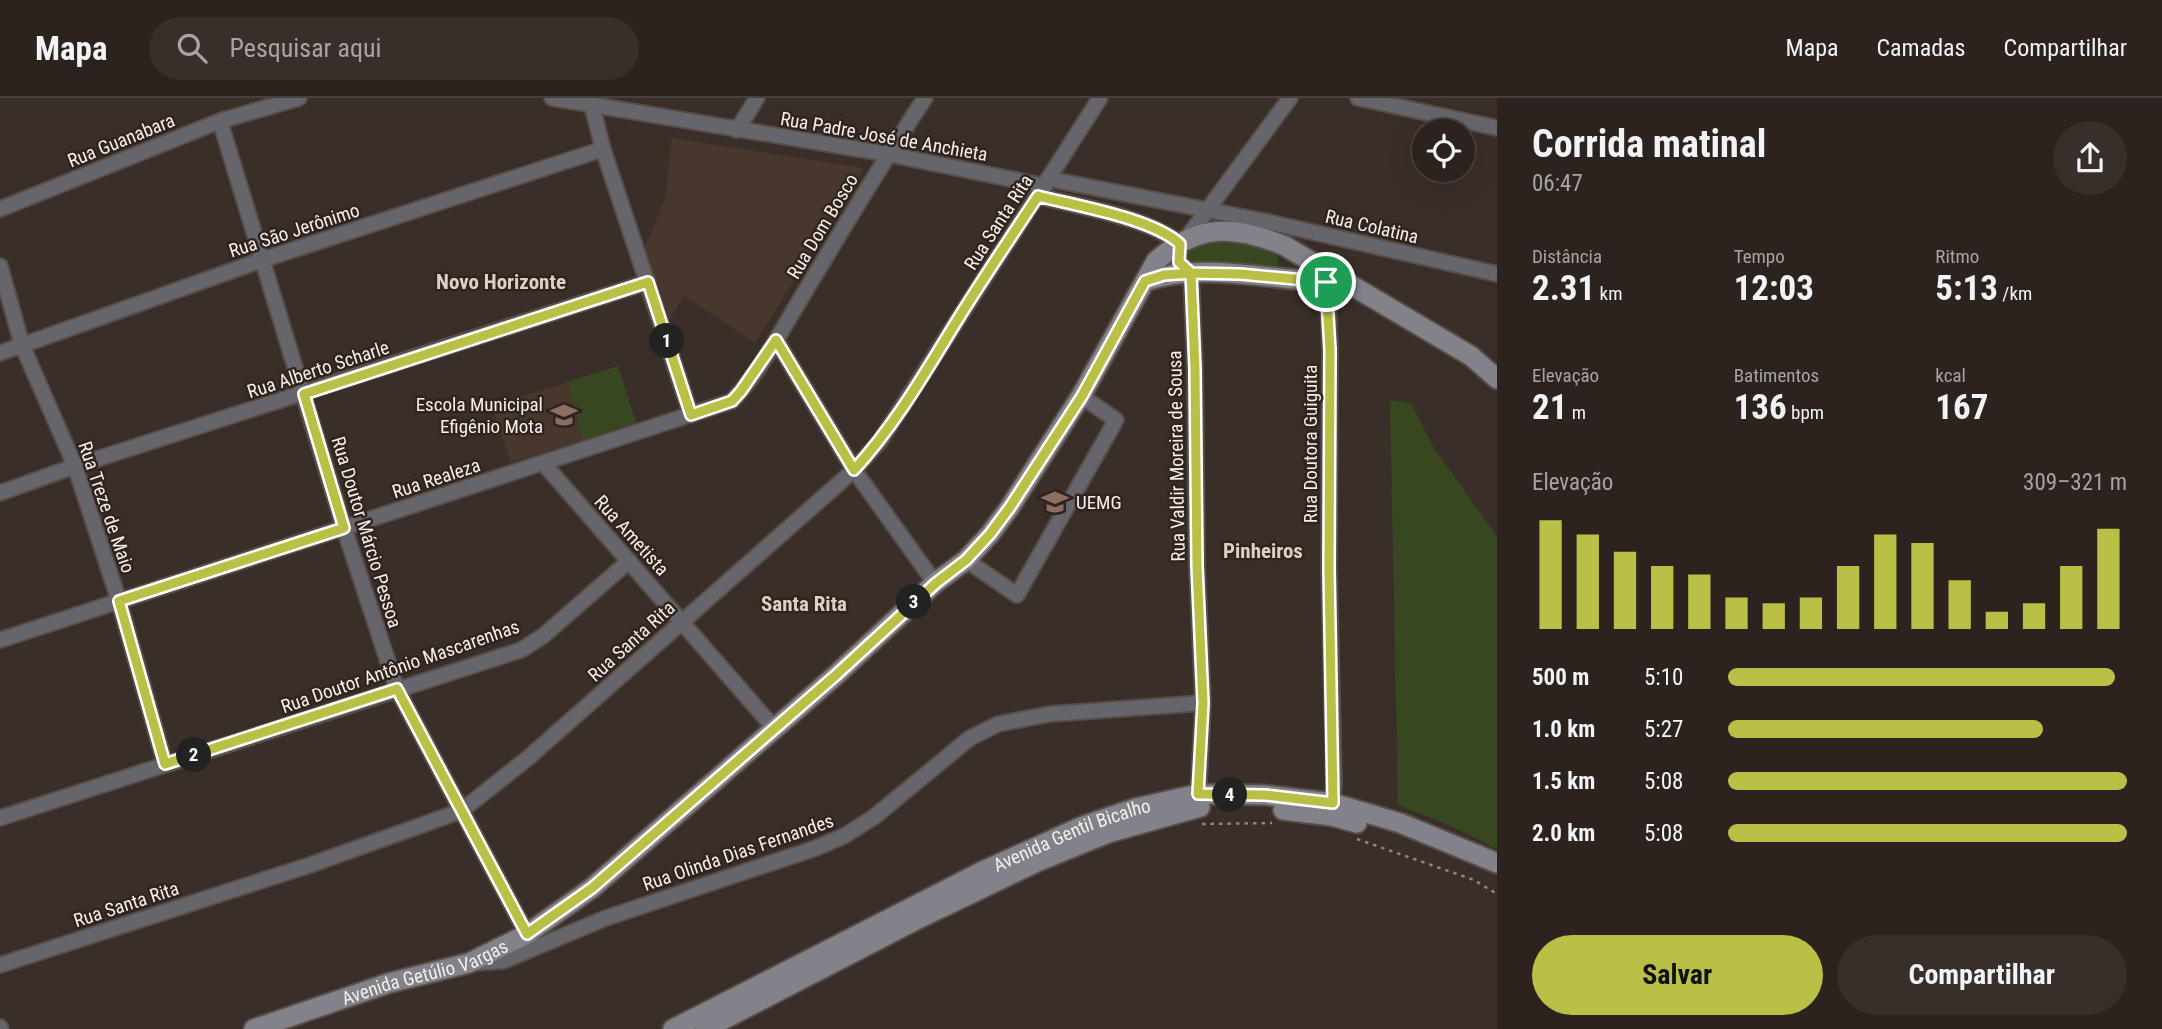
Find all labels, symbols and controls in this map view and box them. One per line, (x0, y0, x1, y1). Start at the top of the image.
search box (149, 17, 639, 80)
text: Mapa (35, 29, 107, 68)
icon: search (173, 29, 211, 67)
text: Pesquisar aqui (229, 33, 382, 63)
text: Mapa (1786, 34, 1839, 62)
text: Camadas (1877, 34, 1966, 62)
text: Compartilhar (2004, 34, 2127, 62)
street label: Rua Padre José de Anchieta (779, 107, 989, 166)
street label: Rua Guanabara (64, 109, 178, 172)
map controls (1412, 119, 1475, 182)
button: locate (1412, 119, 1475, 182)
button: share (2053, 121, 2127, 195)
text: Corrida matinal (1532, 122, 1766, 166)
street label: Rua Dom Bosco (782, 169, 863, 283)
street label: Rua Santa Rita (959, 170, 1038, 274)
text: 06:47 (1532, 170, 1583, 197)
street label: Rua São Jerônimo (226, 198, 362, 262)
street label: Rua Colatina (1323, 205, 1421, 248)
text: Distância (1532, 245, 1602, 268)
text: Tempo (1734, 245, 1785, 268)
text: Ritmo (1935, 245, 1979, 268)
pin (1296, 252, 1356, 312)
icon: arrive (1307, 263, 1345, 301)
text: 2.31 (1532, 268, 1595, 309)
text: 12:03 (1734, 268, 1814, 309)
text: 5:13 (1935, 268, 1998, 309)
district label: Novo Horizonte (436, 270, 566, 294)
text: km (1595, 282, 1622, 305)
text: /km (1998, 282, 2032, 305)
pin: 1 (650, 324, 684, 358)
text: 1 (662, 329, 671, 352)
street label: Rua Alberto Scharle (244, 336, 392, 403)
street label: Rua Valdir Moreira de Sousa (1163, 350, 1190, 562)
text: Elevação (1532, 364, 1599, 387)
text: Batimentos (1734, 364, 1819, 387)
text: kcal (1935, 364, 1966, 387)
street label: Rua Doutora Guiguita (1299, 365, 1322, 523)
text: 21 (1532, 387, 1567, 428)
text: 136 (1734, 387, 1787, 428)
text: 167 (1935, 387, 1988, 428)
place label: Escola Municipal Efigênio Mota (416, 393, 543, 438)
school or university icon: Escola Municipal Efigênio Mota (549, 400, 579, 430)
text: m (1567, 401, 1586, 424)
text: bpm (1787, 401, 1824, 424)
street label: Rua Doutor Márcio Pessoa (326, 434, 407, 631)
street label: Rua Treze de Maio (73, 438, 140, 576)
street label: Rua Realeza (389, 453, 483, 504)
text: Elevação (1532, 469, 1613, 496)
text: 309–321 m (2023, 469, 2127, 496)
school or university icon: UEMG (1040, 487, 1070, 517)
street label: Rua Ametista (590, 490, 674, 580)
place label: UEMG (1076, 491, 1122, 514)
district label: Pinheiros (1223, 539, 1303, 563)
pin: 3 (897, 584, 932, 620)
text: 3 (909, 590, 918, 613)
district label: Santa Rita (761, 592, 847, 616)
street label: Rua Santa Rita (583, 596, 680, 686)
street label: Rua Doutor Antônio Mascarenhas (278, 615, 522, 718)
text: 500 m (1532, 664, 1589, 691)
text: 5:10 (1644, 664, 1683, 691)
text: 1.0 km (1532, 716, 1595, 743)
text: 5:27 (1644, 716, 1683, 743)
pin: 2 (176, 738, 212, 772)
text: 2 (189, 743, 198, 766)
text: 1.5 km (1532, 768, 1595, 795)
text: 5:08 (1644, 768, 1683, 795)
pin: 4 (1212, 778, 1248, 812)
text: 4 (1225, 783, 1234, 806)
street label: Avenida Gentil Bicalho (990, 794, 1153, 877)
street label: Rua Olinda Dias Fernandes (640, 809, 837, 896)
text: 2.0 km (1532, 820, 1595, 847)
text: 5:08 (1644, 820, 1683, 847)
street label: Rua Santa Rita (71, 877, 182, 932)
street label: Avenida Getúlio Vargas (339, 934, 512, 1010)
button: Salvar (1532, 935, 1823, 1015)
button: Compartilhar (1837, 935, 2127, 1015)

